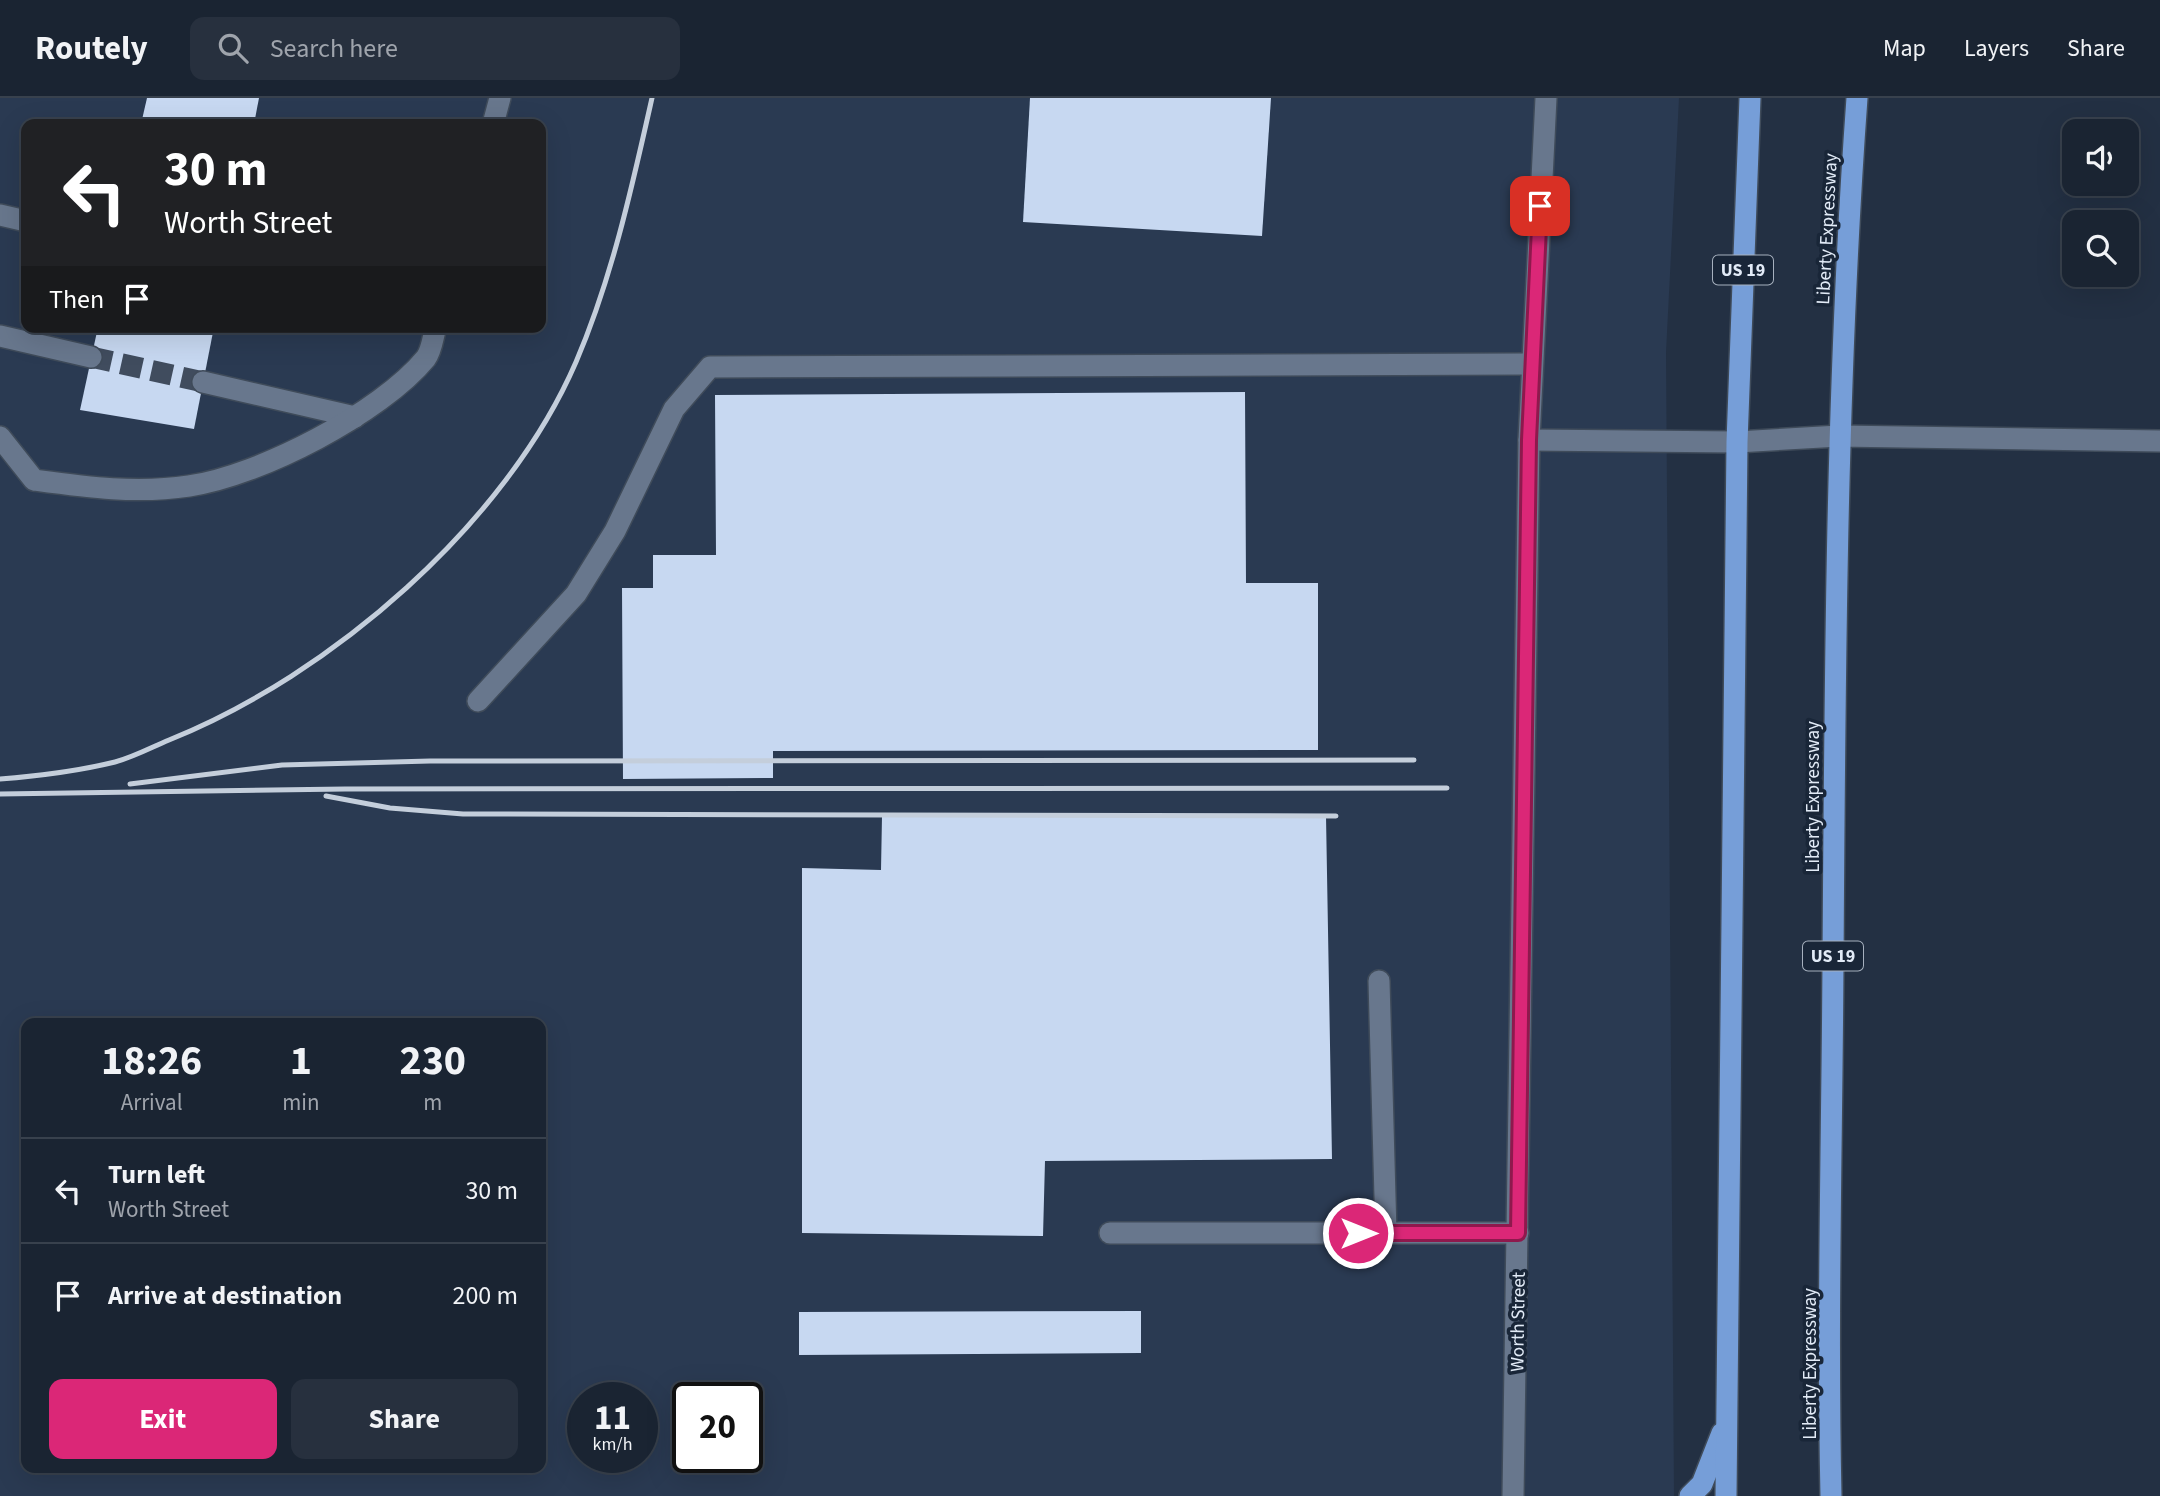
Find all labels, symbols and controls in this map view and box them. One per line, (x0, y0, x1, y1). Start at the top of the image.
search box (190, 17, 680, 80)
text: Routely (35, 25, 148, 72)
icon: search (214, 29, 252, 67)
text: Search here (270, 30, 398, 67)
text: Map (1883, 31, 1926, 66)
text: Layers (1964, 31, 2029, 66)
text: Share (2067, 31, 2125, 66)
map controls (2062, 119, 2139, 287)
button: sound (2062, 119, 2139, 196)
text: 30 m (164, 135, 268, 205)
icon: left (49, 147, 140, 238)
street label: Liberty Expressway (1810, 153, 1845, 306)
pin (1510, 176, 1570, 236)
icon: arrive (1521, 187, 1559, 225)
text: Worth Street (164, 200, 332, 246)
button: search (2062, 210, 2139, 287)
road number: US 19 (1713, 256, 1773, 285)
icon: arrive (118, 280, 156, 318)
text: Then (49, 281, 104, 318)
street label: Liberty Expressway (1800, 721, 1827, 873)
road number: US 19 (1803, 942, 1863, 970)
text: 18:26 (101, 1031, 202, 1091)
text: 1 (290, 1031, 312, 1091)
text: 230 (399, 1031, 466, 1091)
text: Arrival (121, 1086, 183, 1119)
text: min (282, 1086, 320, 1119)
text: m (423, 1086, 442, 1119)
text: Turn left (108, 1156, 205, 1193)
icon: left (49, 1172, 87, 1210)
text: 30 m (465, 1172, 518, 1209)
text: Worth Street (108, 1193, 229, 1226)
position arrow (1321, 1196, 1395, 1270)
street label: Worth Street (1504, 1271, 1533, 1372)
icon: arrive (49, 1277, 87, 1315)
text: Arrive at destination (108, 1277, 342, 1314)
text: 200 m (452, 1277, 518, 1314)
street label: Liberty Expressway (1797, 1288, 1824, 1440)
button: Exit (49, 1379, 277, 1459)
button: Share (291, 1379, 518, 1459)
speed limit sign: 20 (672, 1382, 763, 1473)
text: 11 (594, 1393, 631, 1443)
text: km/h (593, 1432, 632, 1457)

